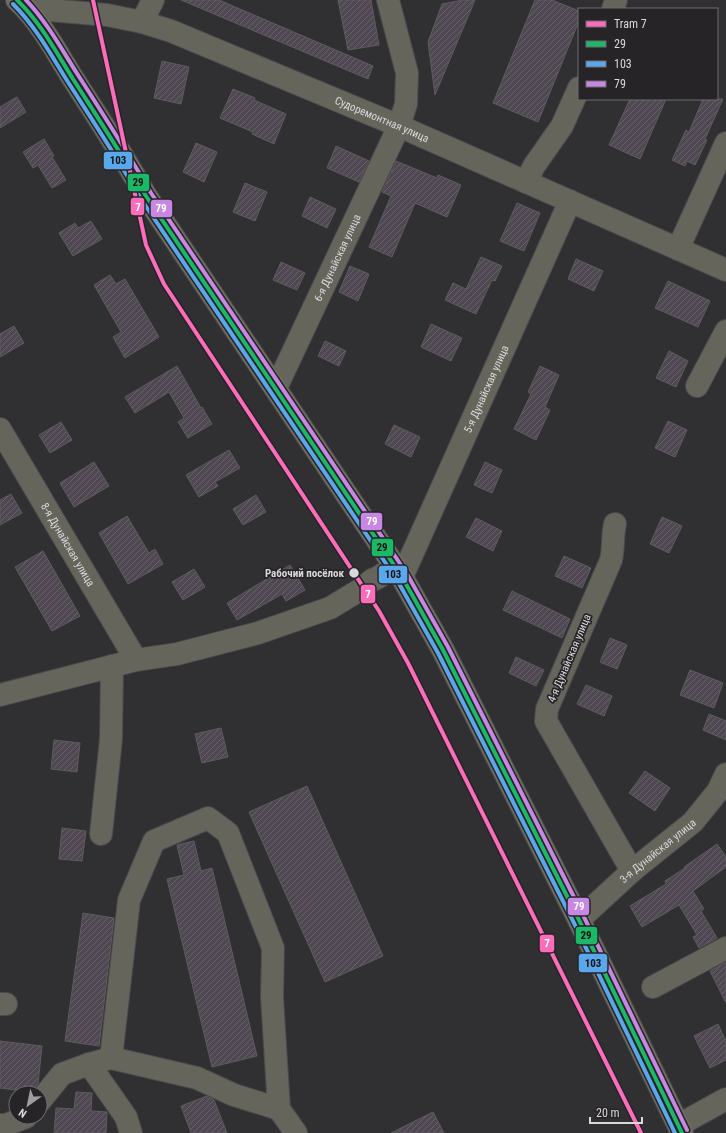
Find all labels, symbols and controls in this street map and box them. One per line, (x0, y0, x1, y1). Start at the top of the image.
legend (578, 8, 718, 100)
text: Tram 7 (614, 17, 647, 31)
text: 29 (614, 37, 626, 51)
text: 103 (614, 57, 632, 71)
text: 79 (614, 77, 626, 91)
street label: Судоремонтная улица (333, 94, 431, 145)
line badge: 103 (103, 151, 133, 170)
text: 103 (110, 154, 127, 167)
line badge: 29 (127, 173, 150, 192)
text: 29 (132, 176, 144, 189)
line badge: 7 (130, 197, 145, 216)
line badge: 79 (150, 199, 173, 218)
text: 7 (135, 201, 141, 214)
text: 79 (155, 202, 167, 215)
street label: 6-я Дунайская улица (312, 212, 364, 303)
street label: 5-я Дунайская улица (461, 343, 512, 435)
street label: 8-я Дунайская улица (38, 501, 97, 589)
line badge: 79 (360, 512, 383, 531)
text: 79 (366, 515, 378, 528)
line badge: 29 (371, 538, 394, 557)
text: 29 (376, 541, 388, 554)
line badge: 103 (378, 565, 408, 584)
marker: Рабочий посёлок (347, 566, 361, 580)
place label: Рабочий посёлок (265, 567, 344, 580)
text: 103 (385, 568, 402, 581)
line badge: 7 (360, 584, 376, 604)
text: 7 (365, 588, 371, 601)
street label: 4-я Дунайская улица (545, 612, 594, 704)
street label: 3-я Дунайская улица (617, 816, 699, 886)
line badge: 79 (567, 897, 590, 916)
text: 79 (573, 900, 585, 913)
line badge: 29 (575, 926, 598, 945)
text: 29 (580, 929, 592, 942)
line badge: 7 (539, 934, 555, 953)
text: 7 (544, 937, 550, 950)
line badge: 103 (578, 953, 608, 973)
text: 103 (585, 957, 602, 970)
north arrow (8, 1085, 48, 1125)
scale bar (590, 1099, 642, 1125)
text: N (16, 1106, 29, 1120)
text: 20 m (596, 1106, 620, 1120)

